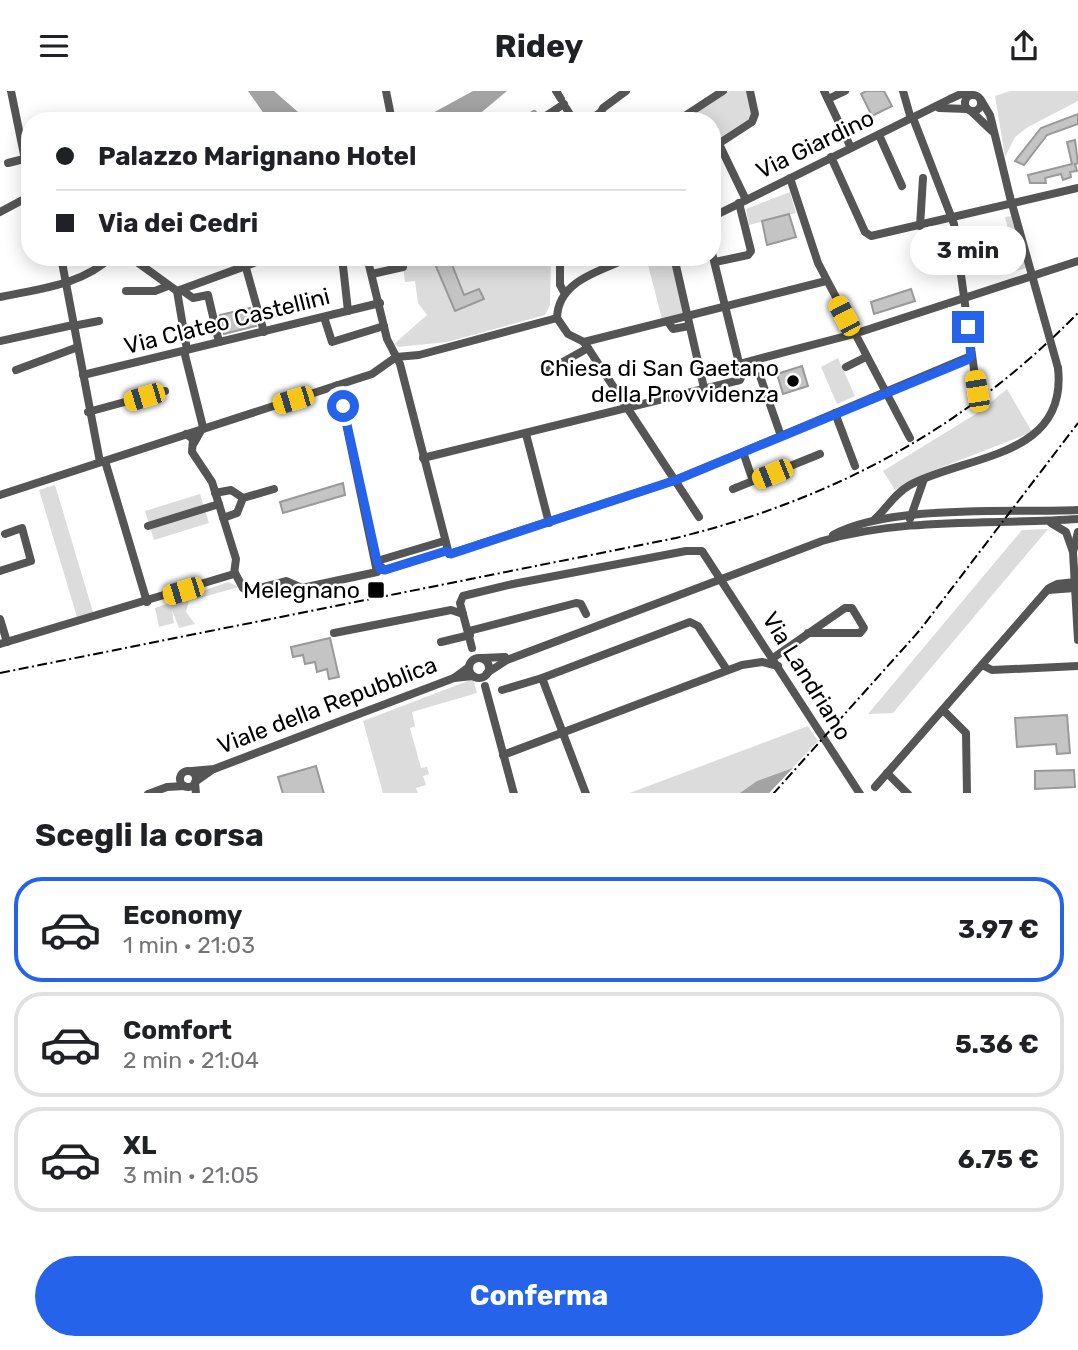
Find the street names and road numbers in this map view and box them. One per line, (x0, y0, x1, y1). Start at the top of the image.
street label: Via Giardino (751, 103, 879, 185)
street label: Via Clateo Castellini (121, 282, 333, 360)
street label: Via Landriano (756, 607, 858, 745)
street label: Viale della Repubblica (213, 650, 441, 760)

